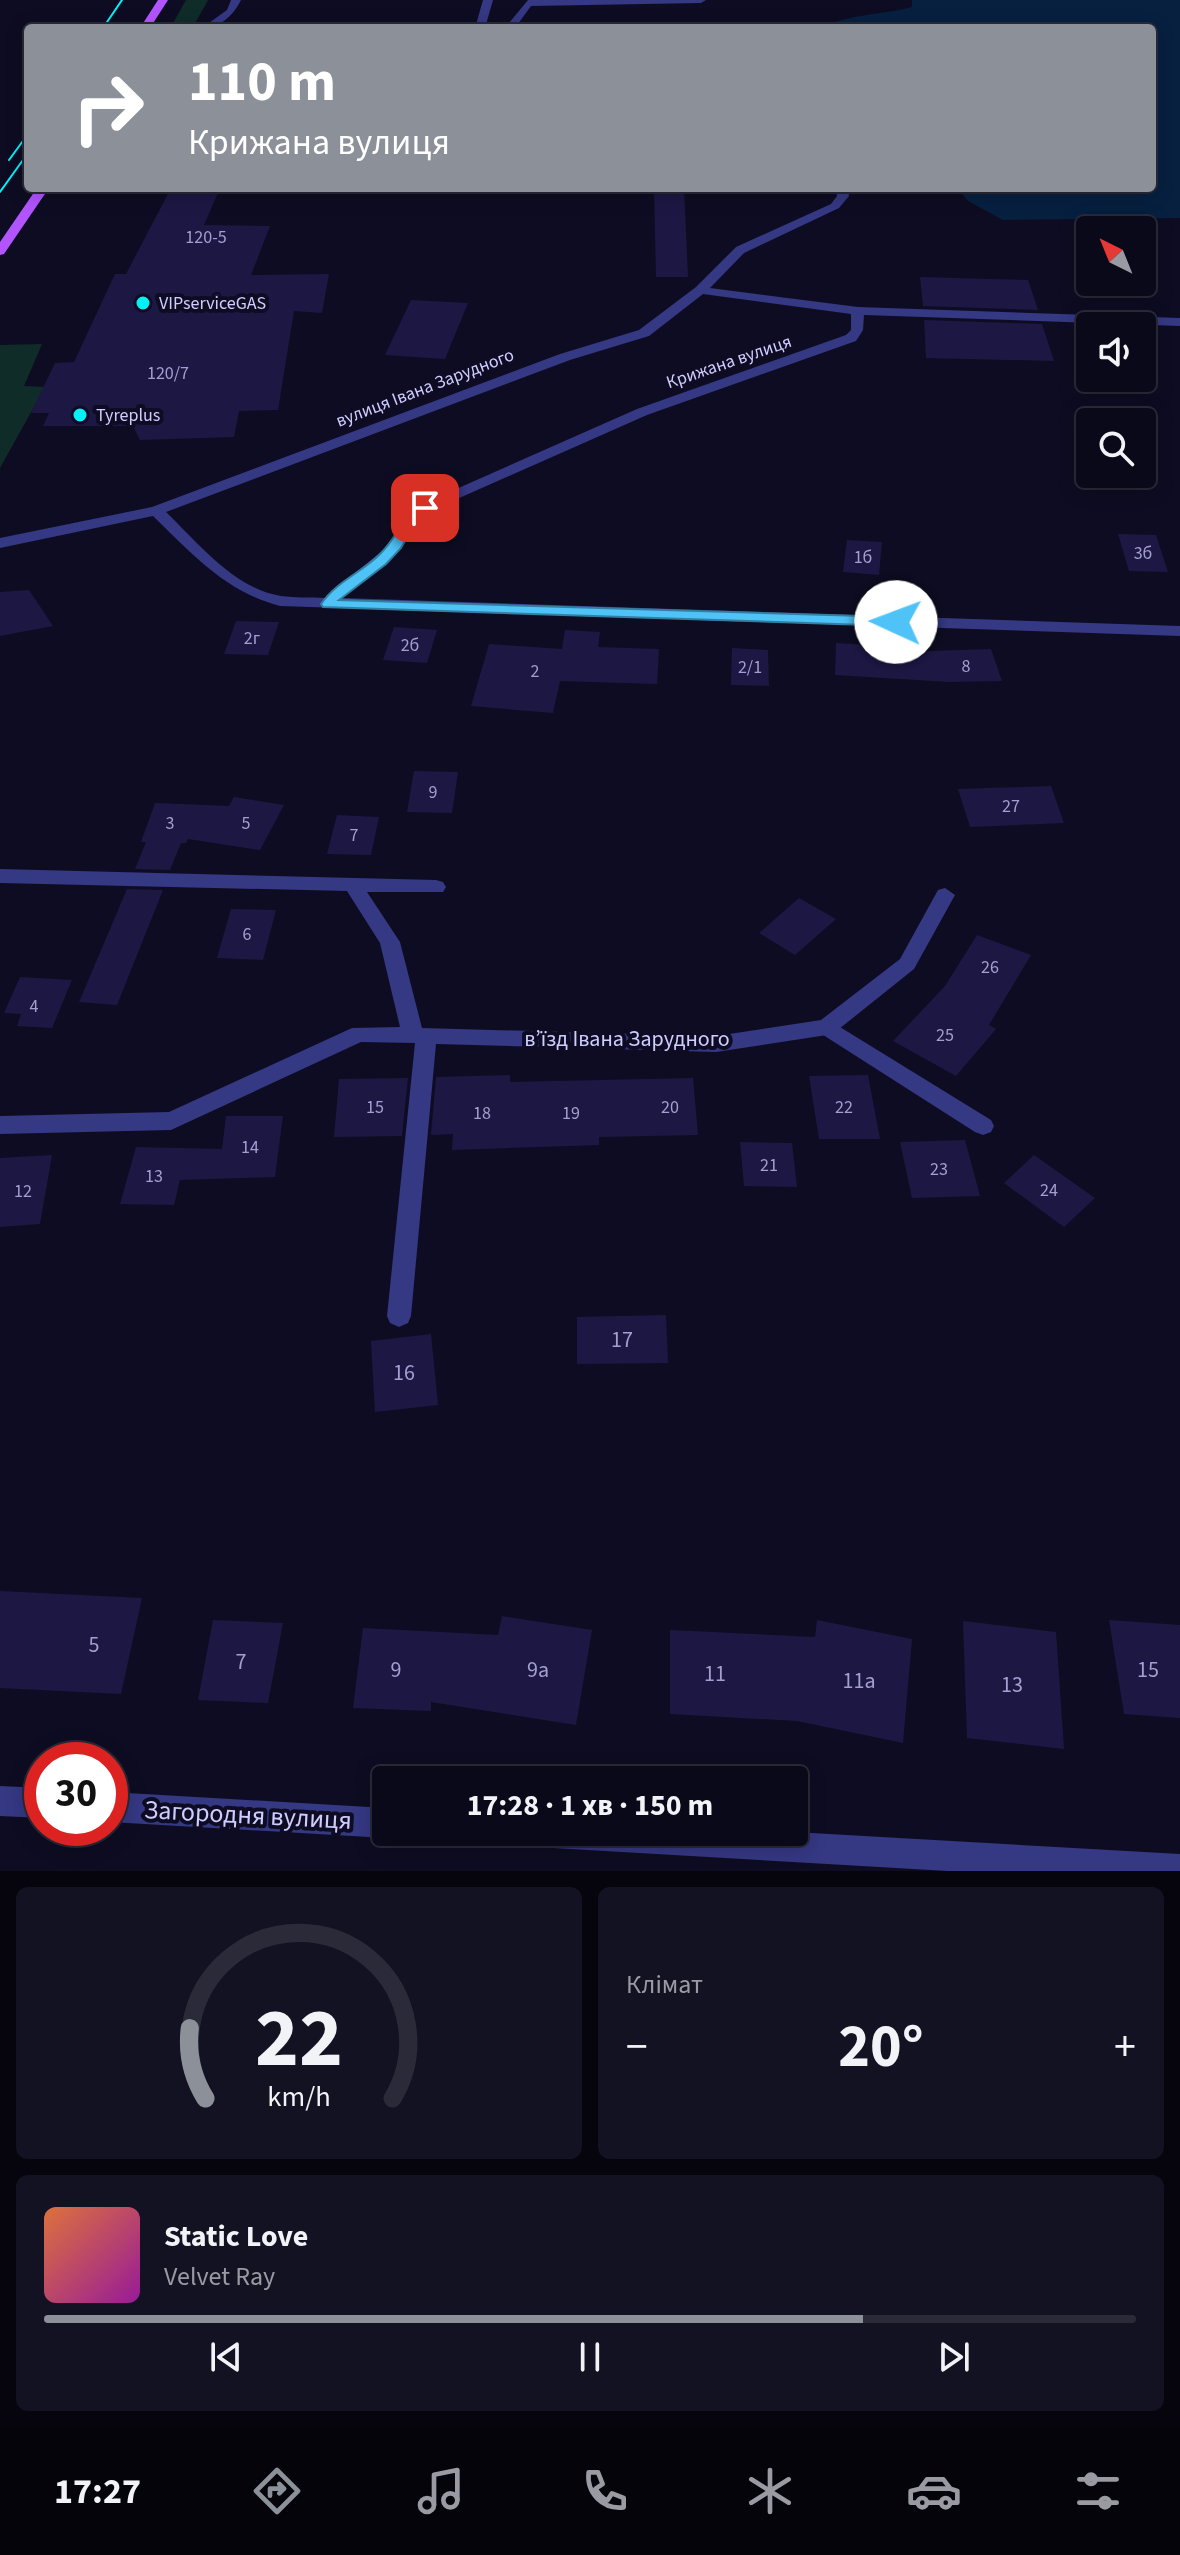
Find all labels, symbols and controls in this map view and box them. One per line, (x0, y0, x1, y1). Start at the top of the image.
text: 110 m (188, 43, 336, 122)
icon: right (56, 56, 160, 160)
text: Крижана вулиця (188, 117, 450, 168)
north arrow (1076, 216, 1156, 296)
map controls (1076, 216, 1156, 488)
house number: 120-5 (185, 225, 227, 250)
place label: VIPserviceGAS (159, 291, 266, 316)
marker: VIPserviceGAS (134, 294, 152, 312)
button: sound (1076, 312, 1156, 392)
street label: Крижана вулиця (663, 329, 795, 395)
street label: вулиця Івана Зарудного (332, 343, 518, 433)
house number: 120/7 (147, 361, 189, 386)
place label: Tyreplus (96, 403, 160, 428)
marker: Tyreplus (71, 406, 89, 424)
button: search (1076, 408, 1156, 488)
pin (391, 474, 459, 542)
icon: arrive (403, 486, 447, 530)
house number: 3б (1134, 541, 1152, 566)
house number: 1б (854, 545, 872, 570)
position arrow (854, 580, 938, 664)
house number: 2г (244, 626, 260, 651)
house number: 2б (401, 633, 419, 658)
house number: 8 (962, 654, 971, 679)
house number: 2/1 (738, 655, 762, 680)
house number: 2 (531, 659, 540, 684)
house number: 9 (429, 780, 438, 805)
house number: 27 (1002, 794, 1020, 819)
house number: 3 (166, 811, 175, 836)
house number: 5 (242, 811, 251, 836)
house number: 7 (350, 823, 359, 848)
house number: 6 (243, 922, 252, 947)
house number: 26 (981, 955, 999, 980)
house number: 4 (30, 994, 39, 1019)
street label: в’їзд Івана Зарудного (524, 1023, 730, 1055)
house number: 25 (936, 1023, 954, 1048)
house number: 15 (366, 1095, 384, 1120)
house number: 20 (661, 1095, 679, 1120)
house number: 22 (835, 1095, 853, 1120)
house number: 18 (473, 1101, 491, 1126)
house number: 19 (562, 1101, 580, 1126)
house number: 14 (241, 1135, 259, 1160)
house number: 21 (760, 1153, 778, 1178)
house number: 23 (930, 1157, 948, 1182)
house number: 13 (145, 1164, 163, 1189)
house number: 24 (1040, 1178, 1058, 1203)
house number: 12 (14, 1179, 32, 1204)
house number: 17 (611, 1324, 633, 1356)
house number: 16 (393, 1357, 415, 1389)
house number: 5 (89, 1629, 99, 1661)
house number: 7 (236, 1646, 247, 1678)
house number: 9 (391, 1654, 401, 1686)
house number: 9а (527, 1654, 549, 1686)
house number: 15 (1137, 1654, 1159, 1686)
house number: 11 (704, 1658, 726, 1690)
house number: 11а (843, 1665, 875, 1697)
house number: 13 (1001, 1669, 1023, 1701)
speed limit sign: 30 (24, 1742, 128, 1846)
text: 17:28 · 1 хв · 150 m (467, 1784, 713, 1827)
street label: Загородня вулиця (143, 1791, 353, 1839)
text: Клімат (626, 1966, 703, 2003)
text: 22 (255, 1980, 343, 2098)
text: 20° (838, 2005, 924, 2090)
text: − (626, 2016, 648, 2079)
text: + (1114, 2016, 1136, 2079)
text: km/h (267, 2077, 331, 2117)
text: Static Love (164, 2215, 308, 2258)
text: Velvet Ray (164, 2258, 275, 2295)
icon: previous (204, 2335, 248, 2379)
icon: pause (568, 2335, 612, 2379)
icon: next (932, 2335, 976, 2379)
icon: directions (249, 2463, 305, 2519)
icon: music (413, 2463, 469, 2519)
icon: phone (577, 2463, 633, 2519)
icon: climate (742, 2463, 798, 2519)
icon: car (906, 2463, 962, 2519)
icon: filters (1070, 2463, 1126, 2519)
text: 17:27 (54, 2466, 141, 2517)

